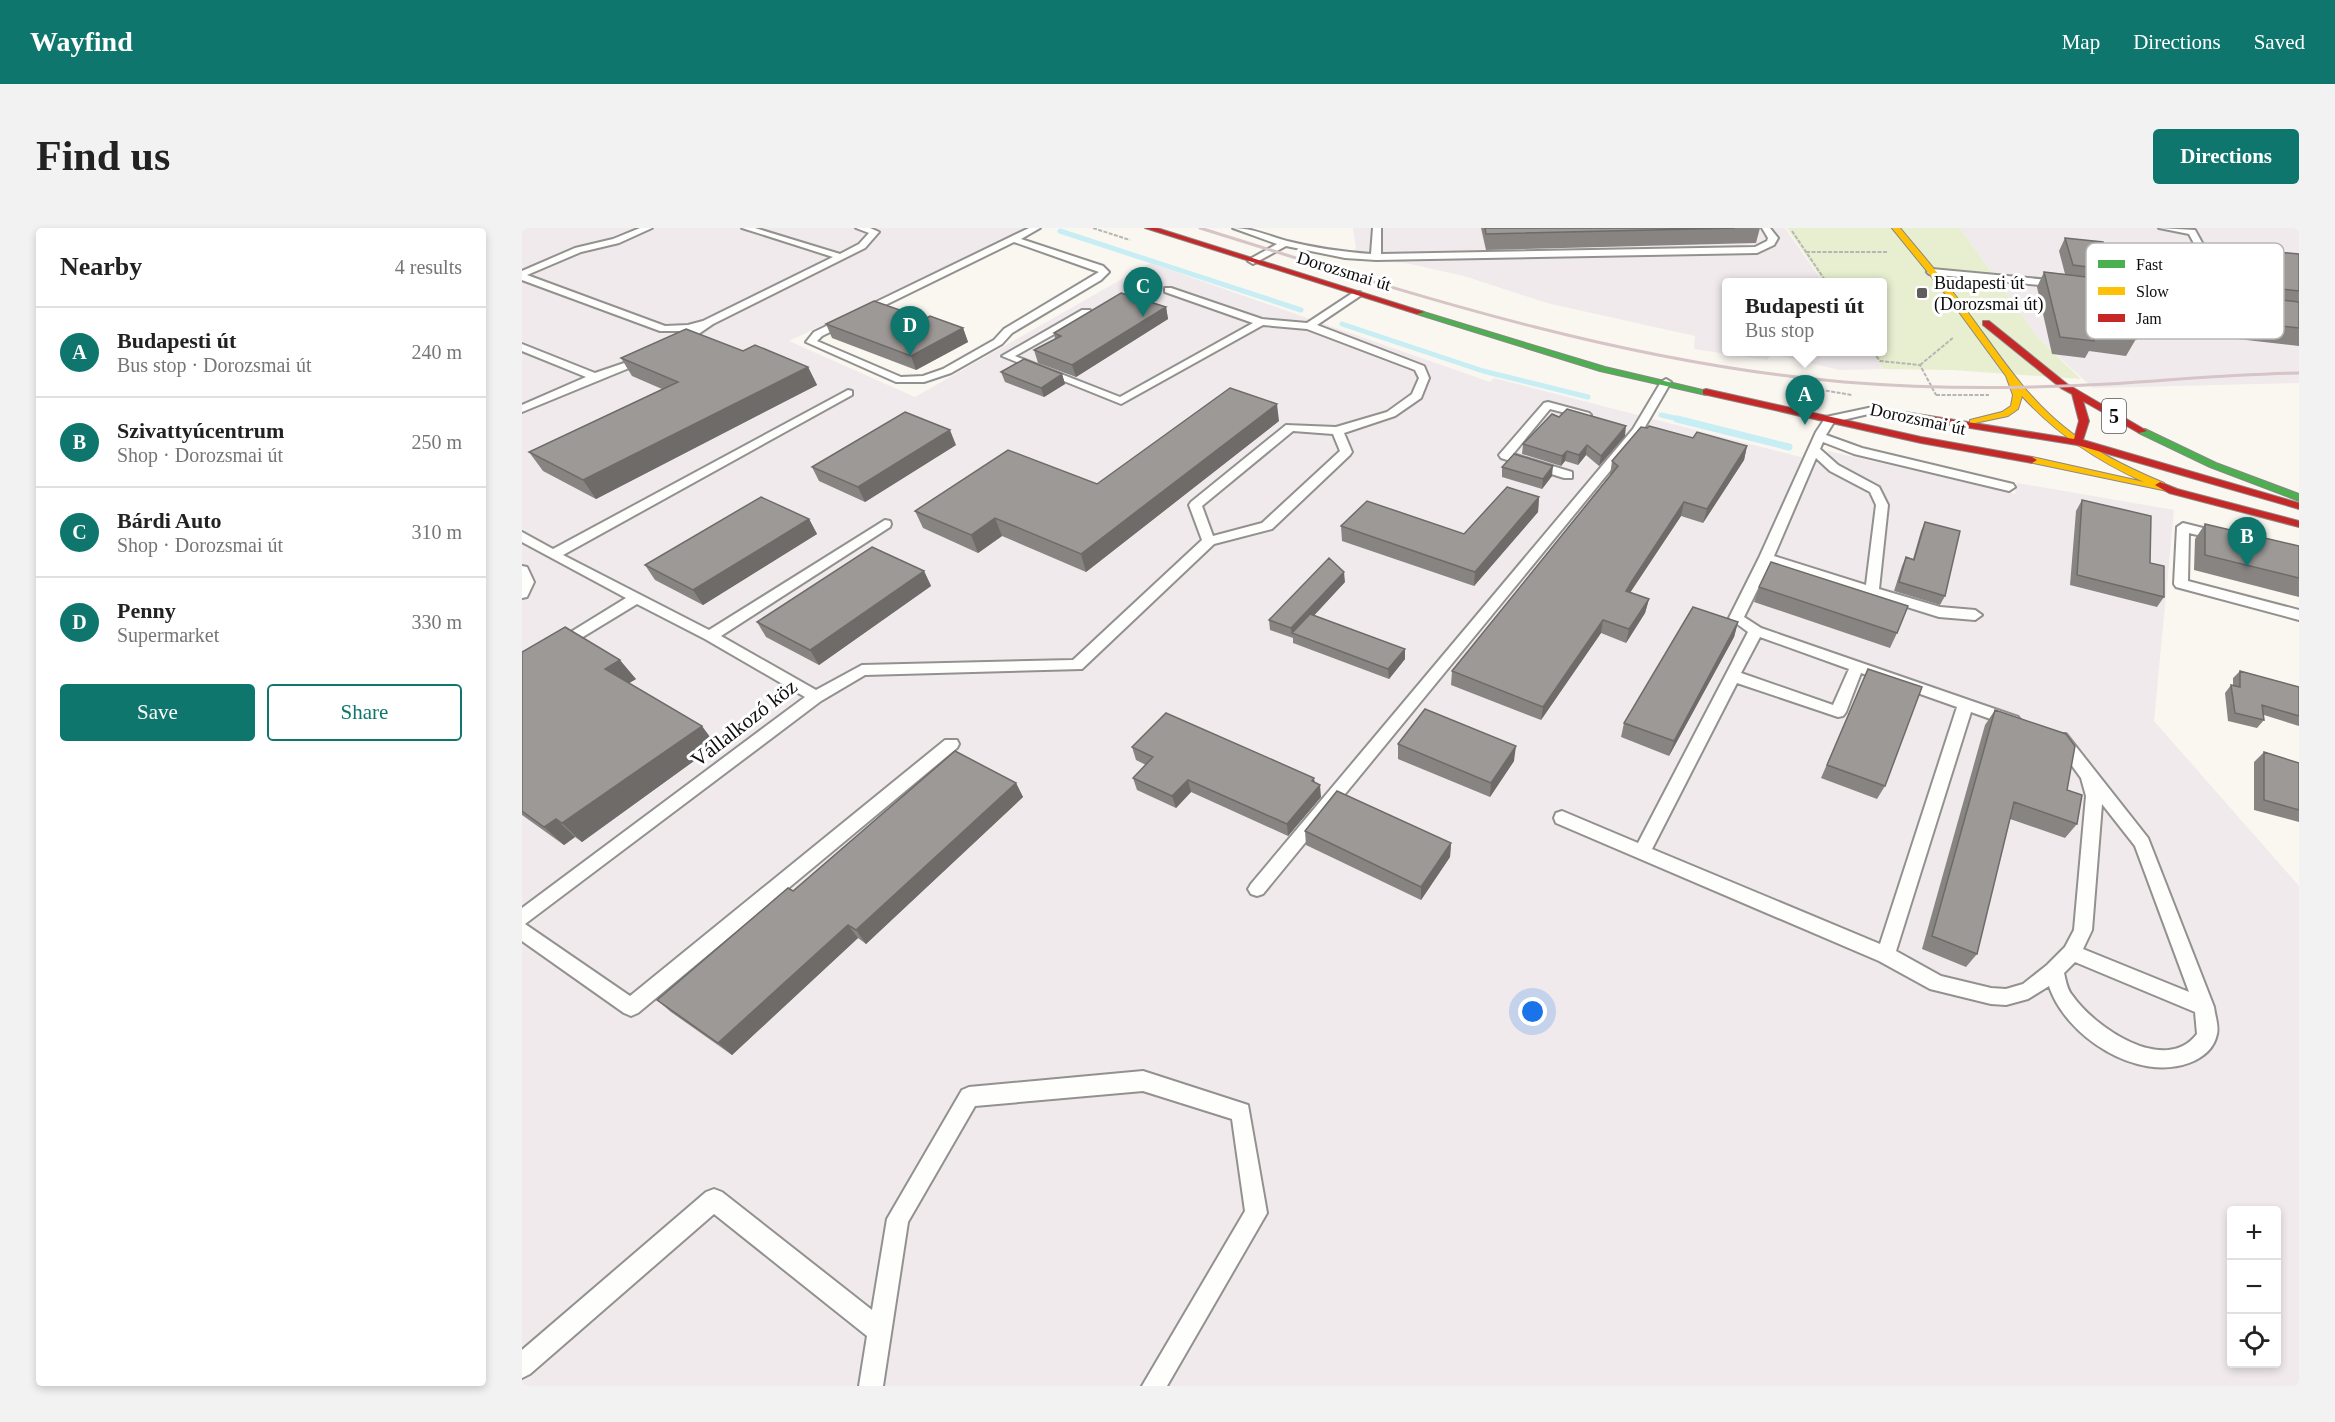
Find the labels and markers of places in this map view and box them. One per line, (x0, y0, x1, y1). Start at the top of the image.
pin: C (1124, 268, 1162, 317)
place label: Budapesti út (Dorozsmai út) (1934, 273, 2043, 315)
marker: Budapesti út (Dorozsmai út) (1915, 286, 1929, 300)
pin: D (890, 306, 930, 356)
pin: A (1786, 376, 1824, 425)
pin: B (2228, 518, 2266, 567)

